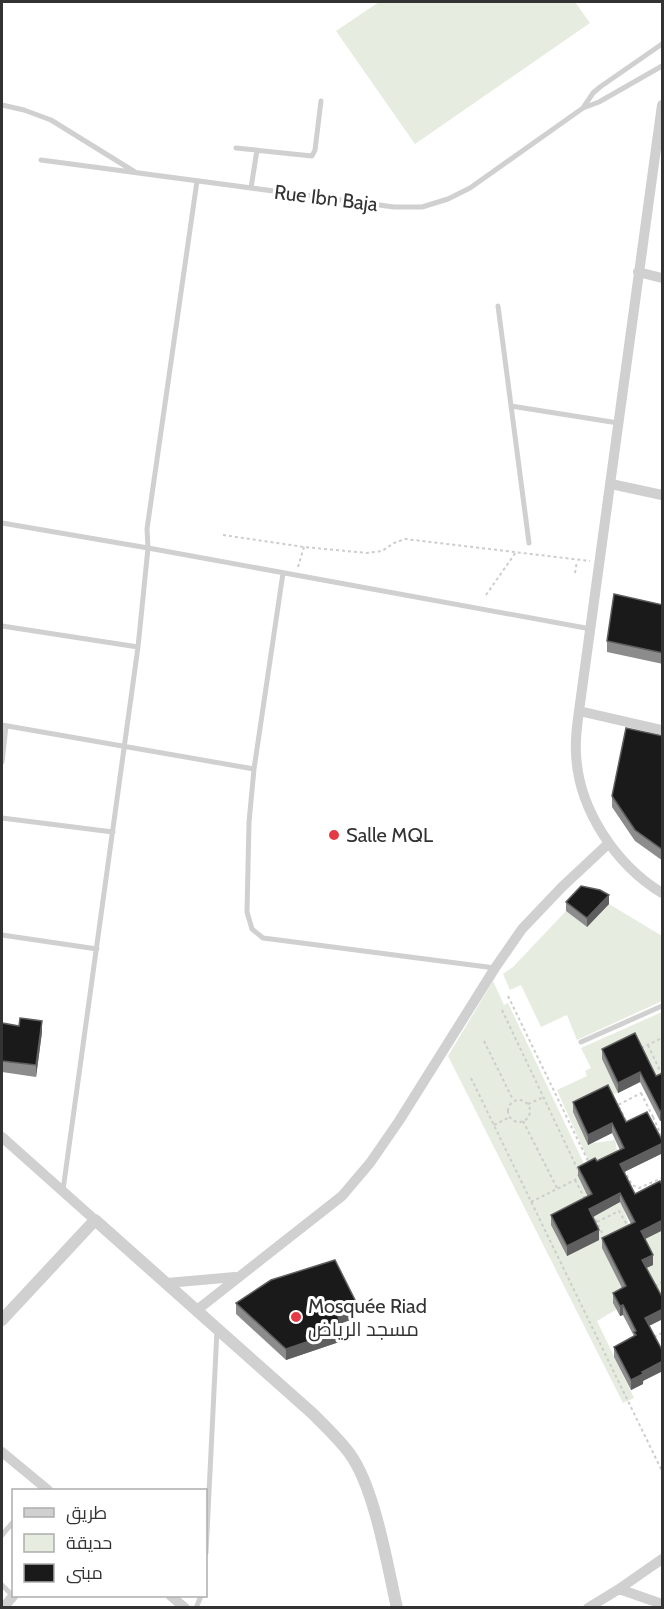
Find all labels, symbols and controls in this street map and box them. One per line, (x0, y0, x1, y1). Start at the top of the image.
street label: Rue Ibn Baja (273, 180, 380, 216)
place label: Salle MQL (346, 823, 433, 847)
marker: Salle MQL (327, 828, 341, 842)
place label: Mosquée Riad مسجد الرياض (308, 1294, 427, 1342)
marker: Mosquée Riad مسجد الرياض (289, 1310, 303, 1324)
legend (12, 1489, 207, 1597)
text: طريق (66, 1502, 107, 1525)
text: حديقة (66, 1532, 112, 1554)
text: مبنى (66, 1562, 103, 1584)

